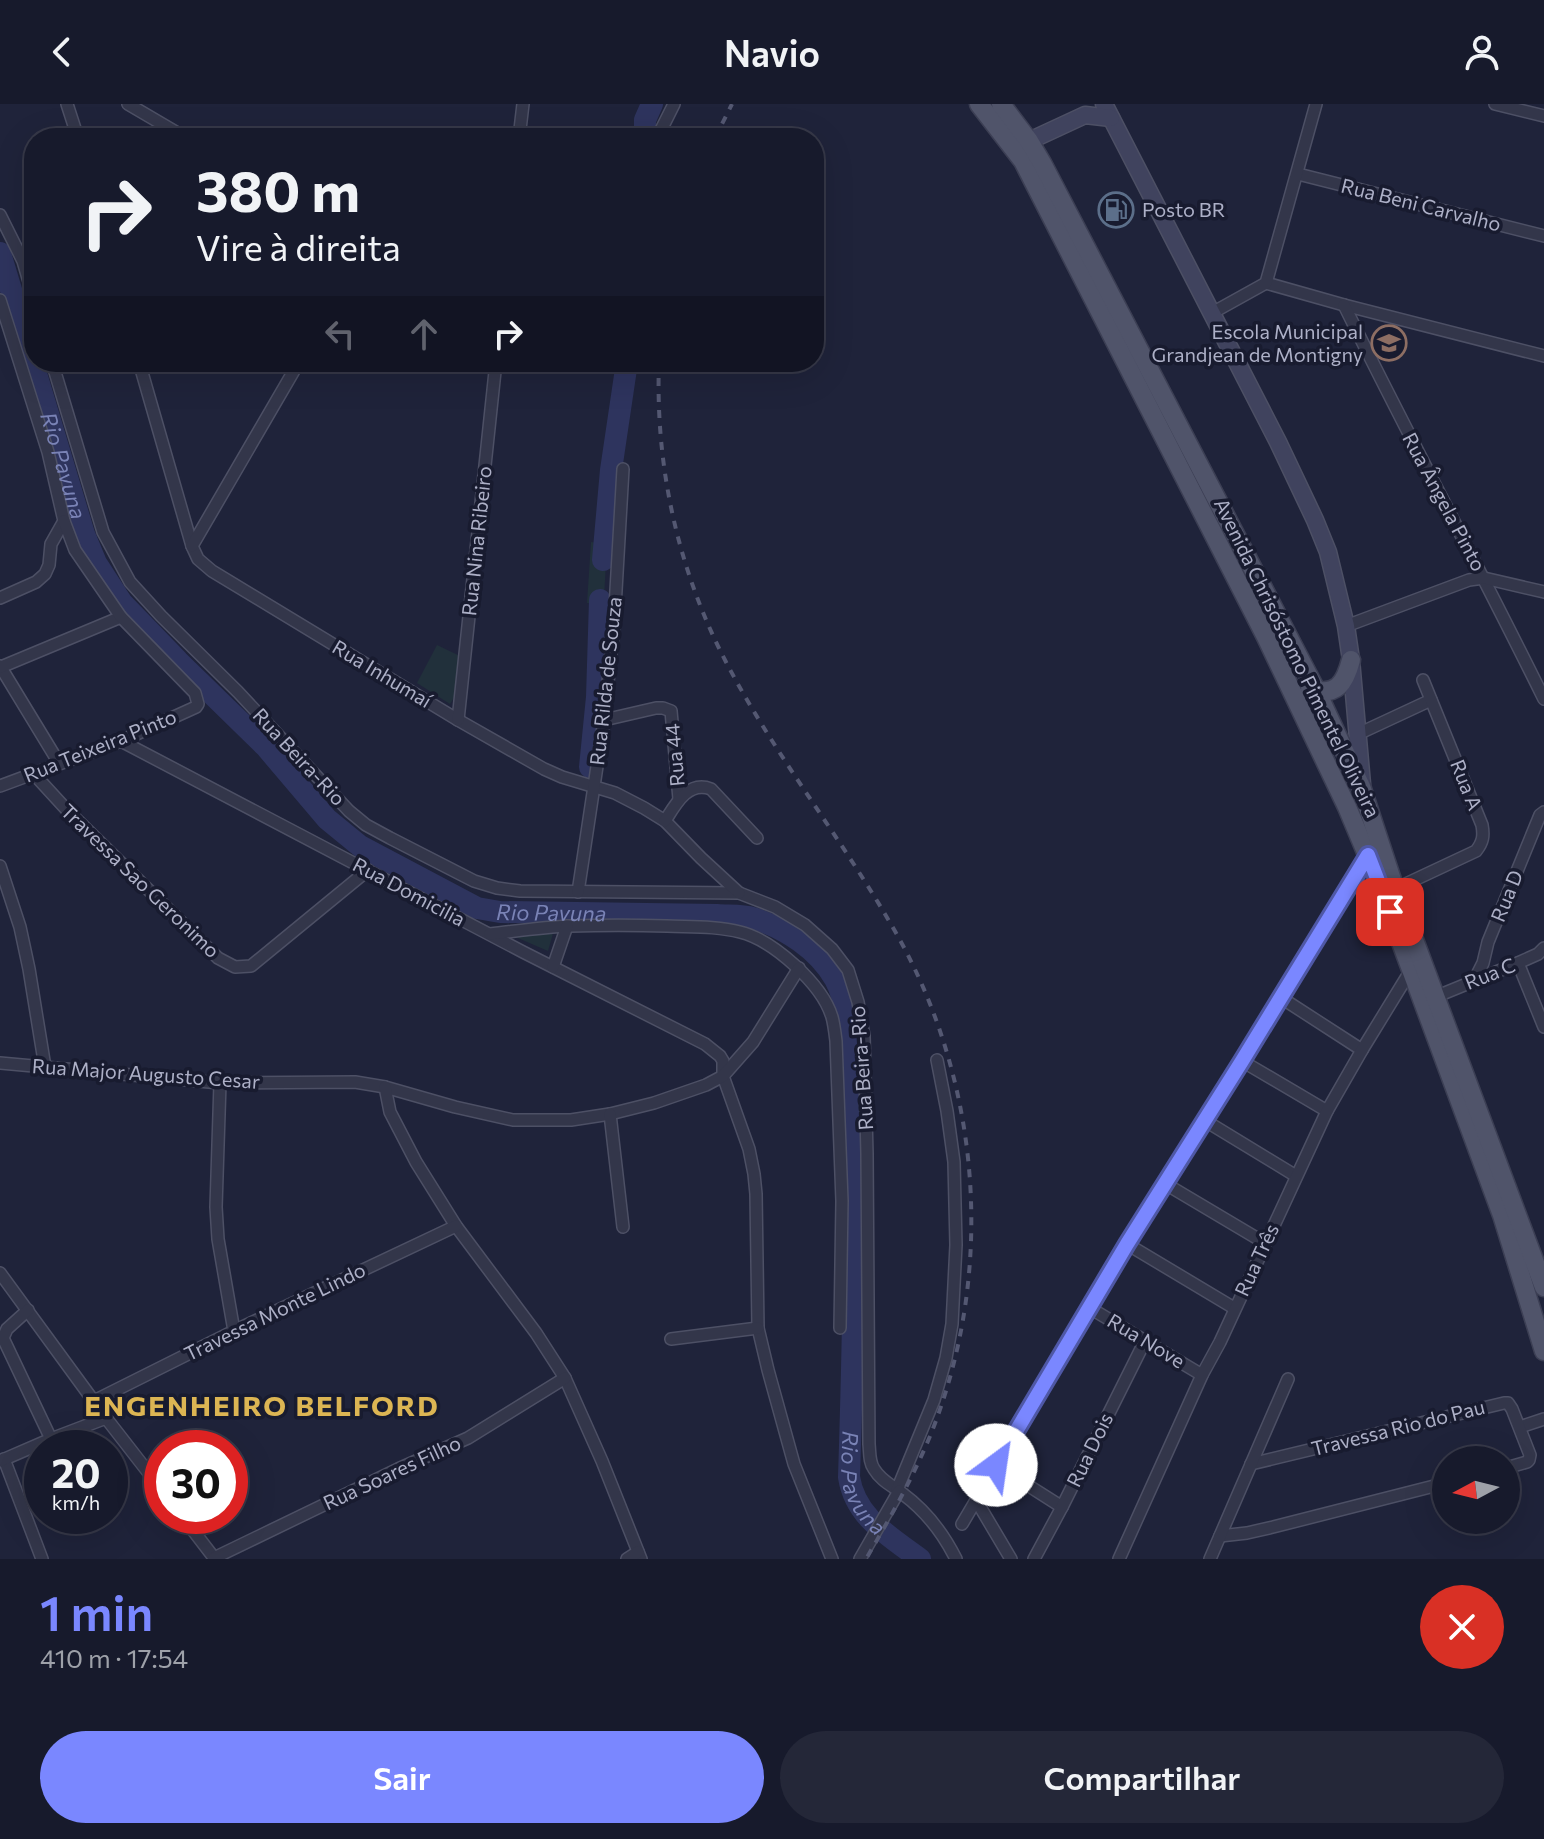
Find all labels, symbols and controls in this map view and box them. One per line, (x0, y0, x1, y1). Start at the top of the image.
icon: back (40, 30, 84, 74)
text: Navio (724, 30, 820, 74)
icon: person (1460, 30, 1504, 74)
text: 380 m (196, 155, 360, 224)
icon: right (64, 160, 168, 264)
street label: Rua Beni Carvalho (1339, 173, 1504, 235)
fuel station icon: Posto BR (1097, 191, 1135, 229)
place label: Posto BR (1142, 197, 1225, 221)
text: Vire à direita (196, 224, 401, 268)
icon: left (318, 312, 362, 356)
icon: ahead (402, 312, 446, 356)
icon: right (486, 312, 530, 356)
place label: Escola Municipal Grandjean de Montigny (1151, 319, 1363, 366)
school or university icon: Escola Municipal Grandjean de Montigny (1370, 324, 1408, 362)
water label: Rio Pavuna (35, 409, 93, 522)
street label: Rua Ângela Pinto (1398, 428, 1492, 575)
street label: Rua Nina Ribeiro (456, 465, 496, 617)
street label: Avenida Chrisóstomo Pimentel Oliveira (1210, 494, 1386, 821)
street label: Rua Rilda de Souza (584, 595, 626, 766)
street label: Rua Inhumaí (329, 634, 437, 713)
street label: Rua Teixeira Pinto (20, 703, 180, 787)
street label: Rua Beira-Rio (248, 703, 351, 810)
street label: Rua 44 (659, 723, 689, 787)
street label: Rua A (1446, 756, 1488, 814)
street label: Travessa Sao Geronimo (57, 798, 225, 962)
street label: Rua Domicilia (349, 851, 470, 931)
street label: Rua D (1485, 866, 1527, 925)
pin (1356, 878, 1424, 946)
icon: arrive (1368, 890, 1412, 934)
water label: Rio Pavuna (496, 898, 607, 926)
street label: Rua C (1461, 952, 1518, 994)
street label: Rua Beira-Rio (845, 1005, 877, 1131)
street label: Rua Major Augusto Cesar (31, 1053, 261, 1093)
street label: Rua Três (1229, 1220, 1283, 1300)
street label: Travessa Monte Lindo (180, 1257, 369, 1365)
street label: Rua Nove (1104, 1308, 1190, 1373)
district label: ENGENHEIRO BELFORD (84, 1388, 440, 1422)
street label: Travessa Rio do Pau (1309, 1394, 1487, 1460)
street label: Rua Dois (1061, 1408, 1117, 1491)
position arrow (954, 1423, 1038, 1507)
speed limit sign: 30 (144, 1430, 248, 1534)
street label: Rua Soares Filho (319, 1430, 464, 1514)
water label: Rio Pavuna (836, 1431, 891, 1540)
north arrow (1432, 1446, 1520, 1534)
map controls (1432, 1446, 1520, 1534)
text: 20 (51, 1447, 101, 1496)
text: km/h (52, 1490, 100, 1514)
text: 1 min (40, 1582, 153, 1641)
button: close (1420, 1585, 1504, 1669)
text: 410 m · 17:54 (40, 1642, 188, 1673)
button: Sair (40, 1731, 764, 1823)
button: Compartilhar (780, 1731, 1504, 1823)

